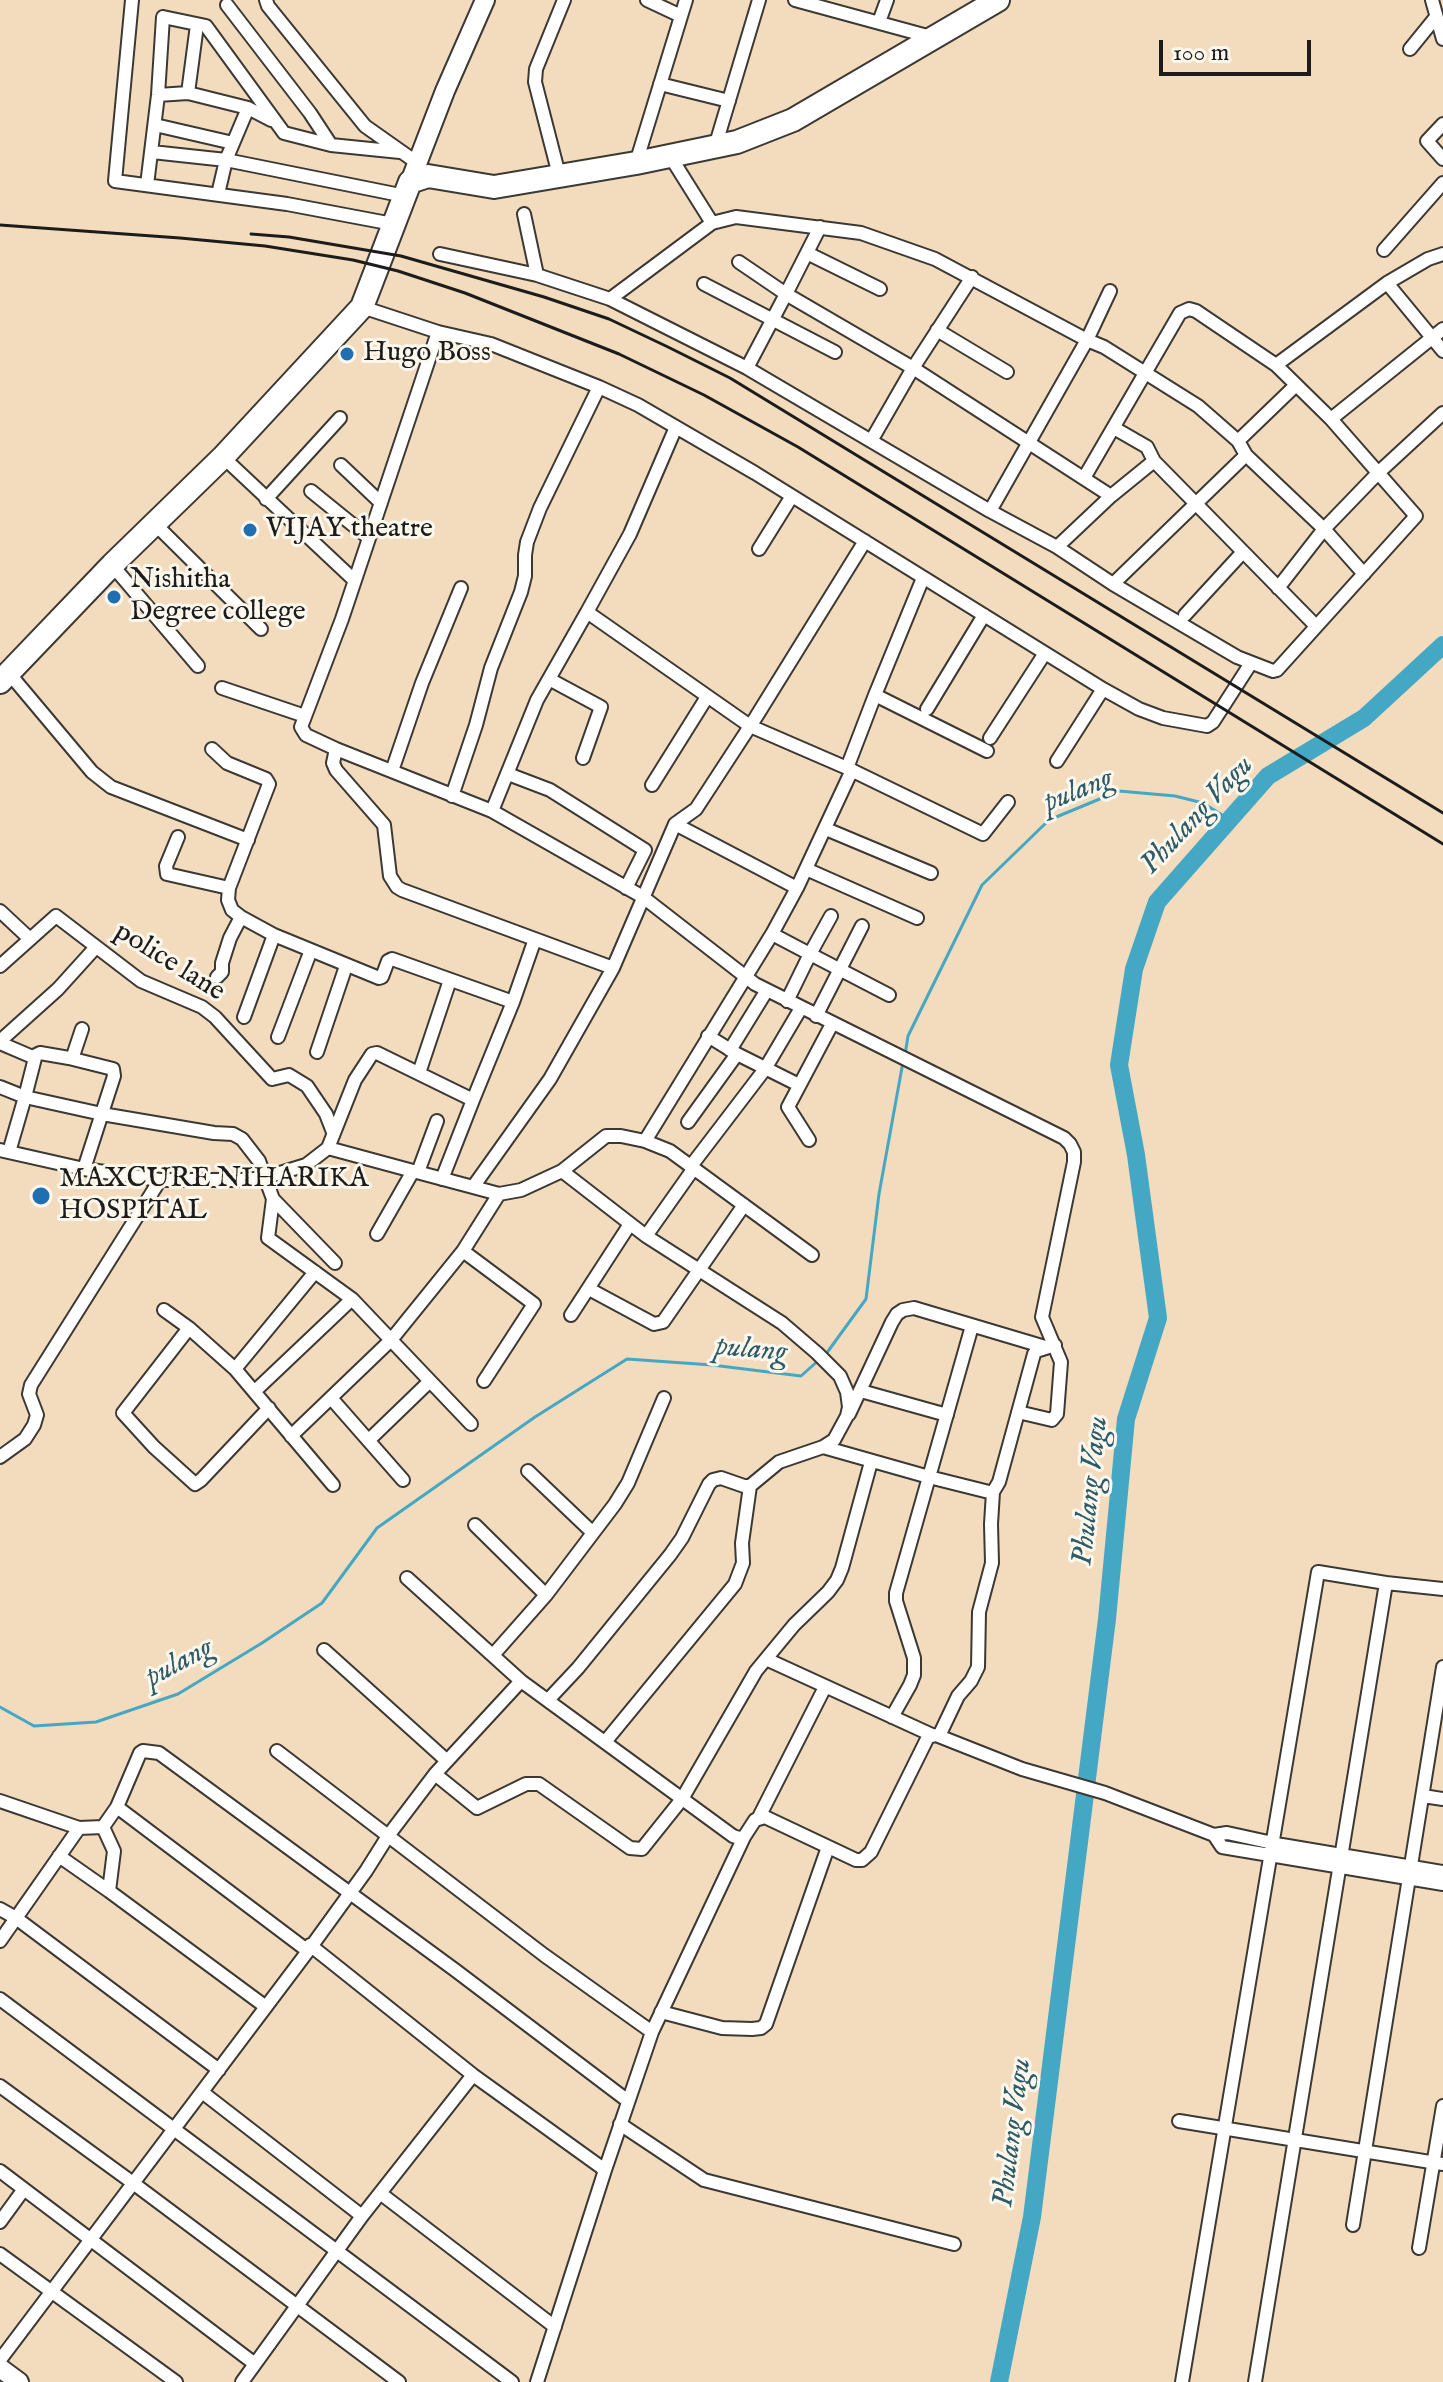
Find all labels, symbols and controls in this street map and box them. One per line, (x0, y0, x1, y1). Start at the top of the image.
scale bar (1163, 24, 1315, 74)
text: 100 m (1173, 38, 1229, 69)
place label: Hugo Boss (363, 337, 491, 371)
marker: Hugo Boss (338, 345, 356, 363)
place label: VIJAY theatre (266, 513, 433, 547)
marker: VIJAY theatre (241, 521, 259, 539)
place label: Nishitha Degree college (130, 564, 306, 630)
marker: Nishitha Degree college (105, 588, 123, 606)
water label: Phulang Vagu (1134, 749, 1262, 883)
water label: pulang (1039, 762, 1119, 822)
street label: police lane (108, 916, 230, 1010)
place label: MAXCURE NIHARIKA HOSPITAL (59, 1163, 369, 1229)
marker: MAXCURE NIHARIKA HOSPITAL (30, 1185, 52, 1207)
water label: pulang (714, 1330, 788, 1372)
water label: Phulang Vagu (1066, 1415, 1118, 1567)
water label: pulang (140, 1631, 220, 1697)
water label: Phulang Vagu (987, 2056, 1041, 2210)

